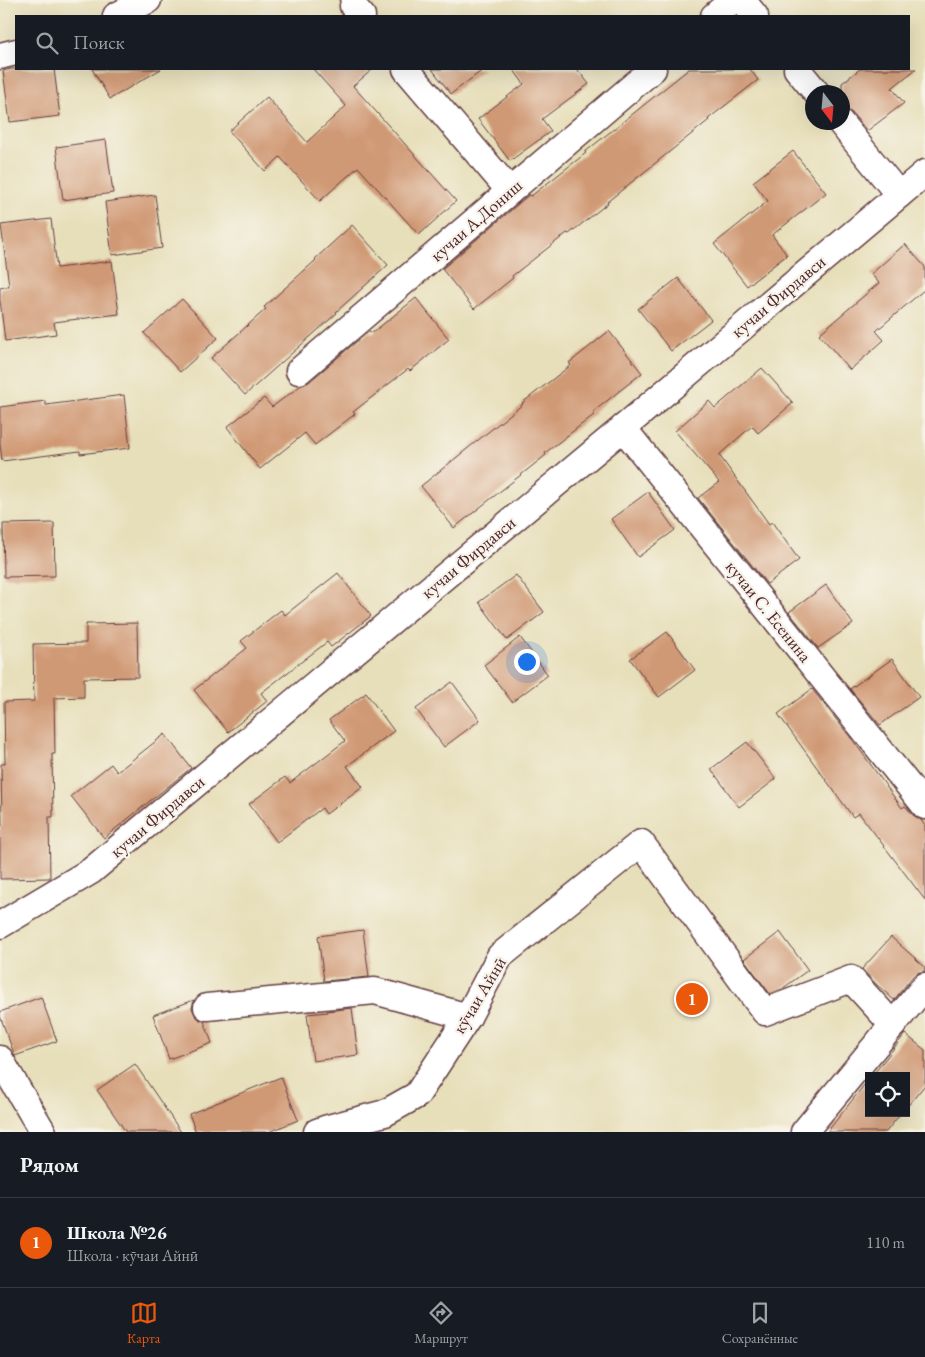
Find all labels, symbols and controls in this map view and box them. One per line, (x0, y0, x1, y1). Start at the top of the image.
search box (15, 15, 910, 70)
icon: search (33, 29, 61, 57)
text: Поиск (73, 30, 125, 55)
north arrow (805, 85, 850, 130)
street label: кучаи А.Дониш (425, 173, 527, 266)
street label: кучаи Фирдавси (726, 249, 830, 342)
street label: кучаи Фирдавси (416, 510, 520, 603)
street label: кучаи С. Есенина (721, 555, 818, 667)
your location (514, 649, 540, 675)
street label: кучаи Фирдавси (105, 769, 209, 862)
street label: кӯчаи Айнӣ (447, 952, 511, 1038)
pin: 1 (676, 980, 708, 1018)
map controls (865, 1072, 910, 1117)
button: locate (865, 1072, 910, 1117)
text: Рядом (20, 1151, 79, 1178)
text: Школа №26 (67, 1220, 167, 1245)
text: 1 (32, 1232, 40, 1253)
text: 110 m (866, 1232, 905, 1253)
text: Школа · кӯчаи Айнӣ (67, 1245, 198, 1266)
tab: Карта (127, 1299, 160, 1347)
tab: Маршрут (414, 1299, 468, 1347)
tab: Сохранённые (722, 1299, 798, 1347)

